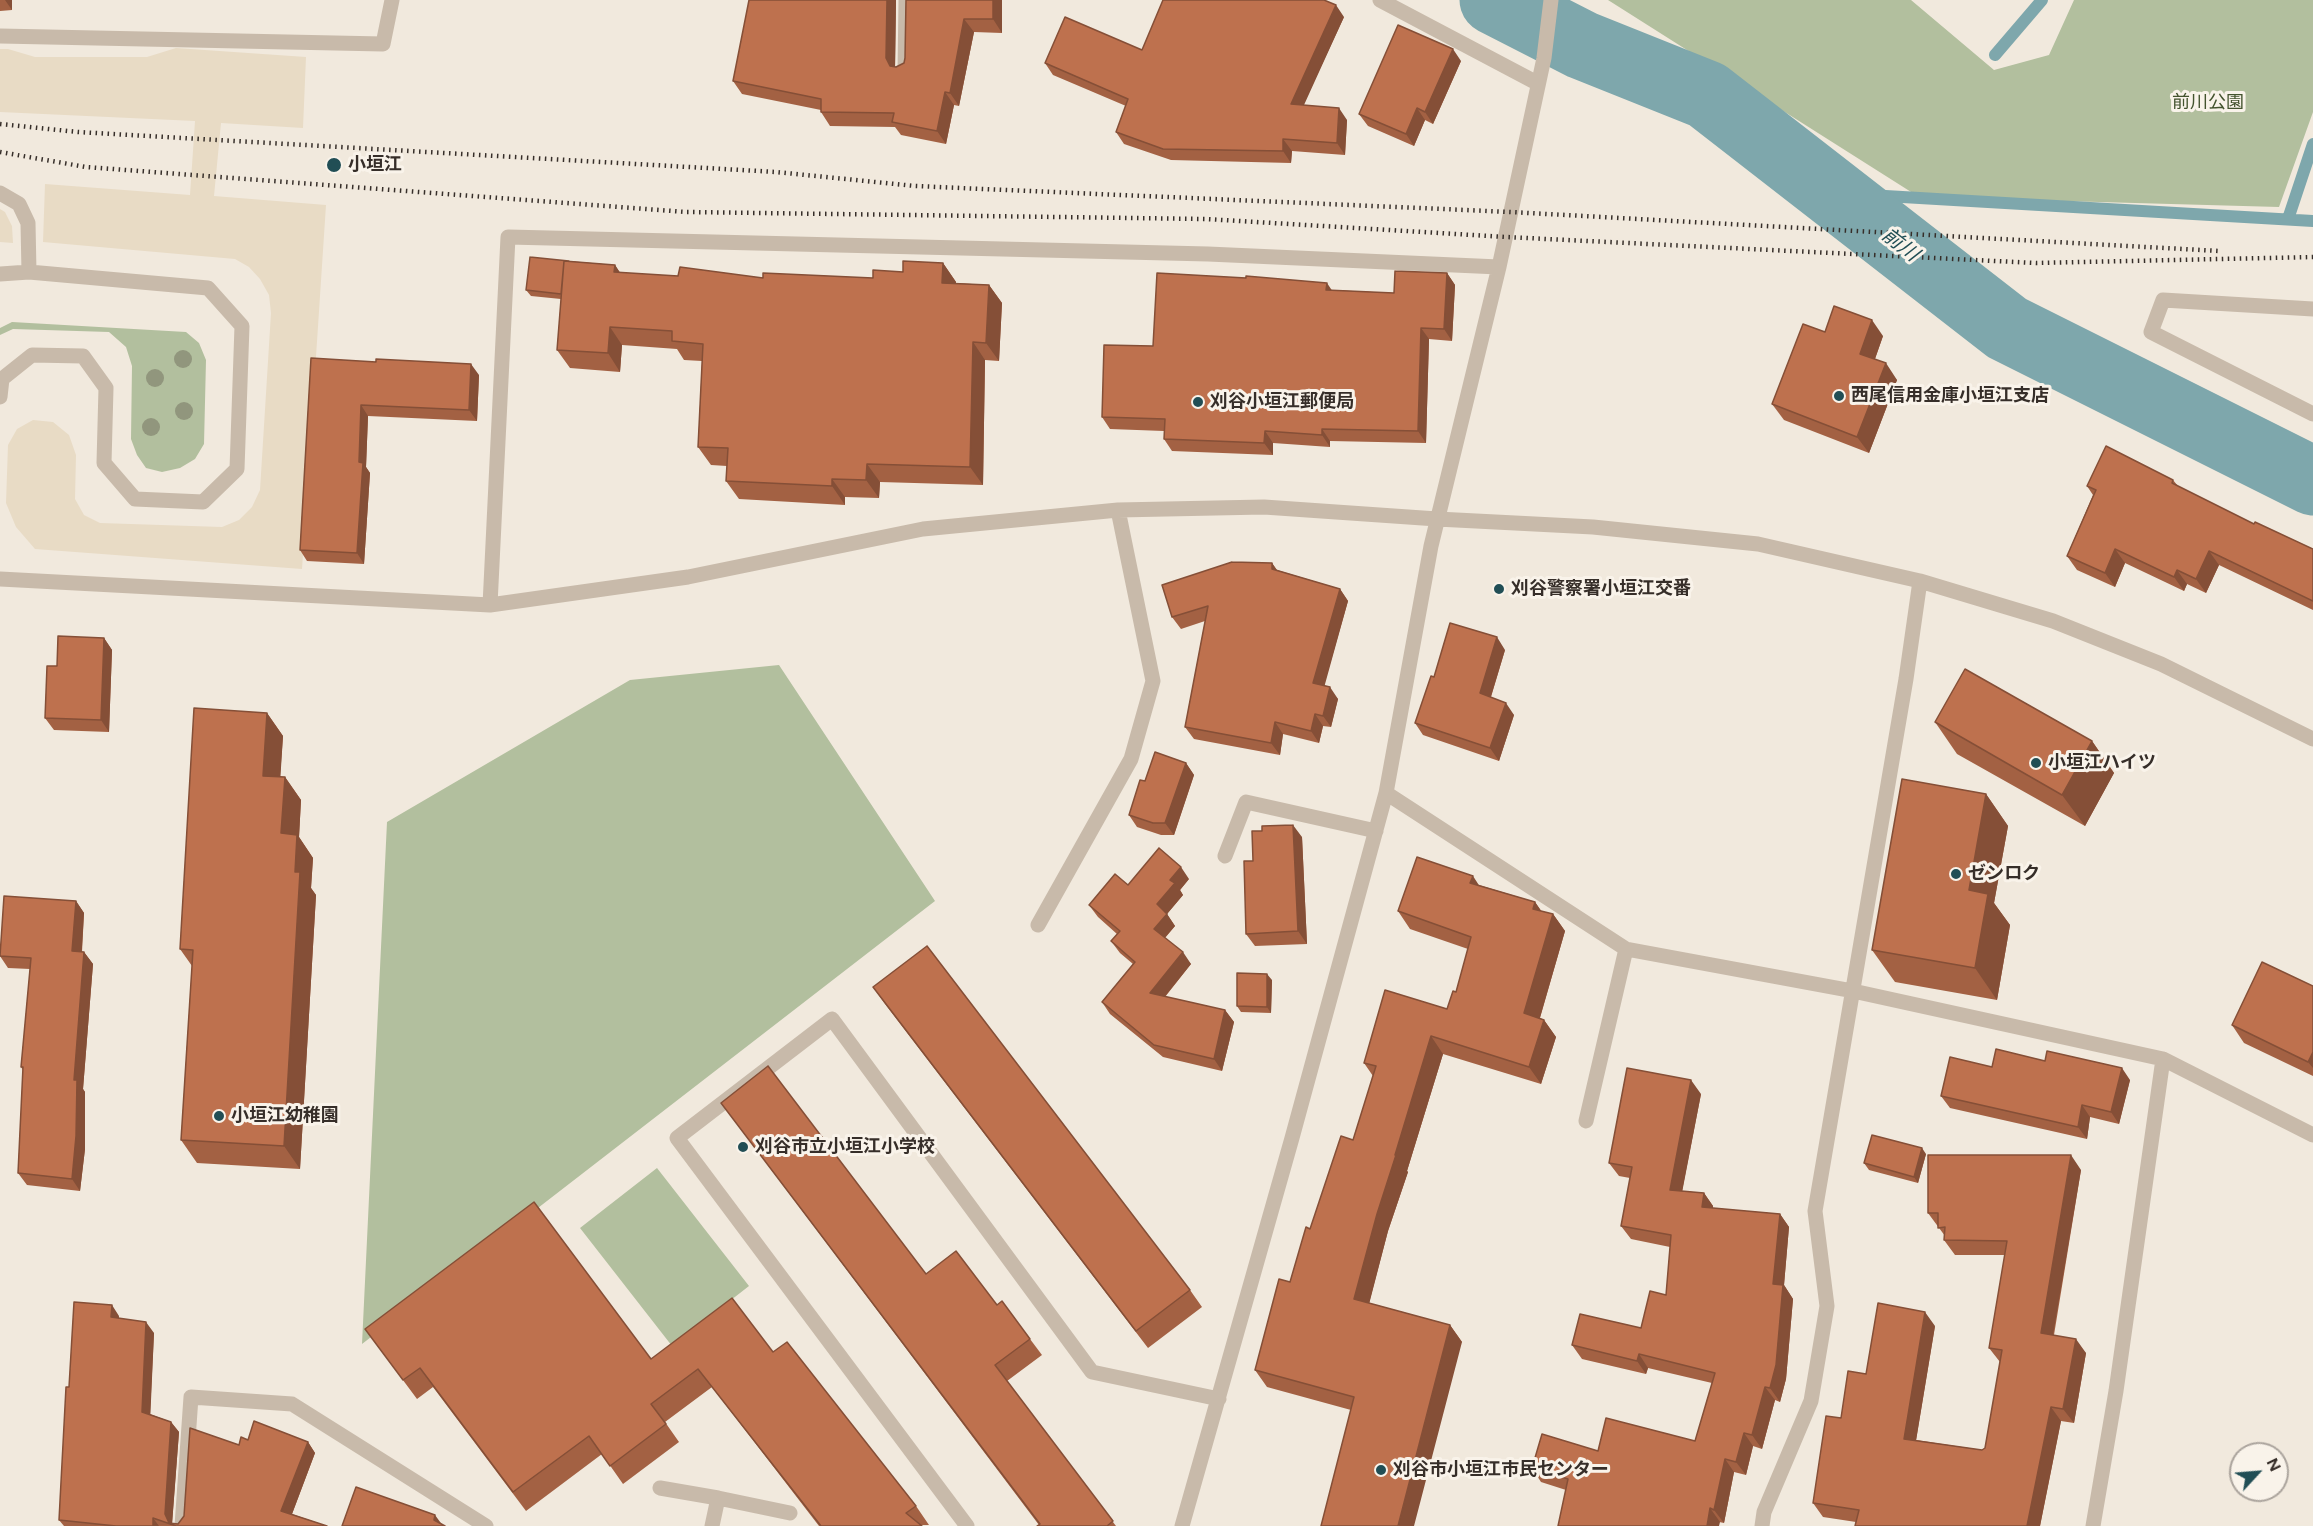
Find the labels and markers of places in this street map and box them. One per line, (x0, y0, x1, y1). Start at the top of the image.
place label: 小垣江 (348, 154, 402, 176)
marker: 小垣江 (325, 156, 343, 174)
place label: 西尾信用金庫小垣江支店 (1851, 385, 2049, 407)
marker: 西尾信用金庫小垣江支店 (1832, 389, 1846, 403)
place label: 刈谷小垣江郵便局 (1210, 391, 1354, 413)
marker: 刈谷小垣江郵便局 (1191, 395, 1205, 409)
place label: 刈谷警察署小垣江交番 (1511, 578, 1691, 600)
marker: 刈谷警察署小垣江交番 (1492, 582, 1506, 596)
place label: 小垣江ハイツ (2048, 752, 2156, 774)
marker: 小垣江ハイツ (2029, 756, 2043, 770)
place label: ゼンロク (1968, 863, 2040, 885)
marker: ゼンロク (1949, 867, 1963, 881)
place label: 小垣江幼稚園 (231, 1105, 339, 1127)
marker: 小垣江幼稚園 (212, 1109, 226, 1123)
place label: 刈谷市立小垣江小学校 (755, 1136, 935, 1158)
marker: 刈谷市立小垣江小学校 (736, 1140, 750, 1154)
place label: 刈谷市小垣江市民センター (1393, 1459, 1609, 1481)
marker: 刈谷市小垣江市民センター (1374, 1463, 1388, 1477)

